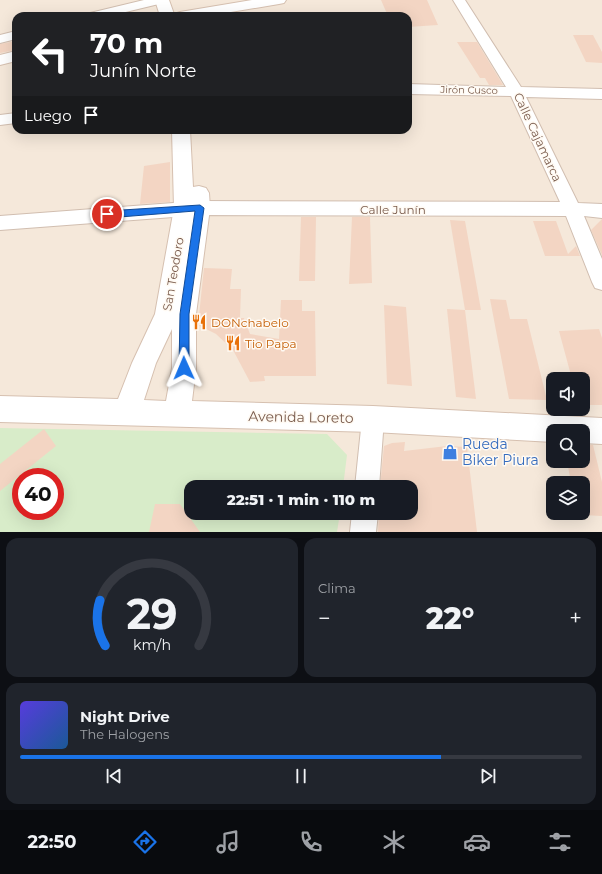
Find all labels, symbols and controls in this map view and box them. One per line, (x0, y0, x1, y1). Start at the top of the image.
text: 70 m (90, 26, 163, 60)
icon: left (24, 28, 76, 80)
text: Junín Norte (90, 60, 196, 82)
street label: Jirón Cusco (439, 83, 498, 97)
street label: Calle Cajamarca (511, 90, 565, 184)
icon: arrive (80, 104, 102, 126)
text: Luego (24, 106, 72, 125)
pin (90, 197, 124, 231)
street label: Calle Junín (360, 202, 426, 217)
icon: arrive (96, 203, 118, 225)
street label: San Teodoro (159, 236, 187, 312)
restaurant icon: DONchabelo (190, 313, 208, 331)
place label: DONchabelo (211, 315, 289, 330)
restaurant icon: Tio Papa (224, 334, 242, 352)
place label: Tio Papa (245, 336, 296, 351)
position arrow (163, 347, 205, 389)
map controls (546, 372, 590, 520)
button: sound (546, 372, 590, 416)
street label: Avenida Loreto (248, 407, 354, 427)
button: search (546, 424, 590, 468)
place label: Rueda Biker Piura (462, 435, 539, 469)
shop icon: Rueda Biker Piura (441, 443, 459, 461)
speed limit sign: 40 (12, 468, 64, 520)
button: layers (546, 476, 590, 520)
text: 22:51 · 1 min · 110 m (227, 490, 375, 509)
text: Clima (318, 580, 356, 596)
text: 29 (126, 588, 178, 638)
text: 22° (426, 600, 474, 637)
text: − (318, 605, 331, 632)
text: + (569, 605, 582, 632)
text: km/h (133, 635, 171, 653)
text: Night Drive (80, 707, 170, 726)
text: The Halogens (80, 726, 169, 742)
icon: previous (103, 765, 125, 787)
icon: pause (290, 765, 312, 787)
icon: next (477, 765, 499, 787)
icon: directions (131, 828, 159, 856)
icon: music (214, 828, 242, 856)
icon: phone (297, 828, 325, 856)
icon: climate (380, 828, 408, 856)
icon: car (463, 828, 491, 856)
icon: filters (546, 828, 574, 856)
text: 22:50 (28, 831, 76, 853)

